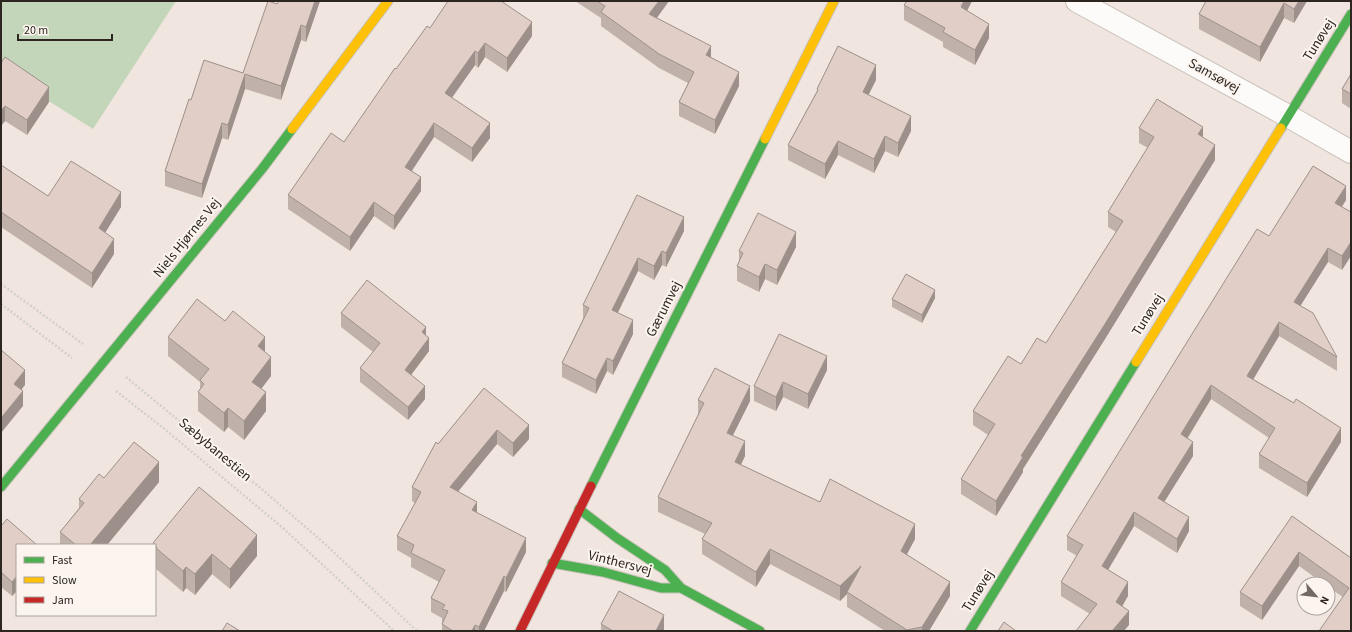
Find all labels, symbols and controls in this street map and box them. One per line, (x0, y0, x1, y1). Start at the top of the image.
street label: Tunøvej (1298, 15, 1340, 65)
scale bar (18, 16, 112, 42)
text: 20 m (24, 22, 48, 39)
street label: Samsøvej (1184, 54, 1244, 98)
street label: Niels Hjørnes Vej (149, 194, 225, 282)
street label: Gærumvej (641, 278, 687, 340)
street label: Tunøvej (1127, 290, 1169, 340)
street label: Sæbybanestien (174, 413, 256, 487)
legend (16, 544, 156, 616)
street label: Vinthersvej (586, 545, 654, 581)
text: Fast (52, 552, 72, 569)
street label: Tunøvej (957, 566, 999, 616)
text: Slow (52, 572, 77, 589)
north arrow (1296, 576, 1336, 616)
text: Jam (52, 592, 74, 609)
text: N (1316, 594, 1333, 607)

